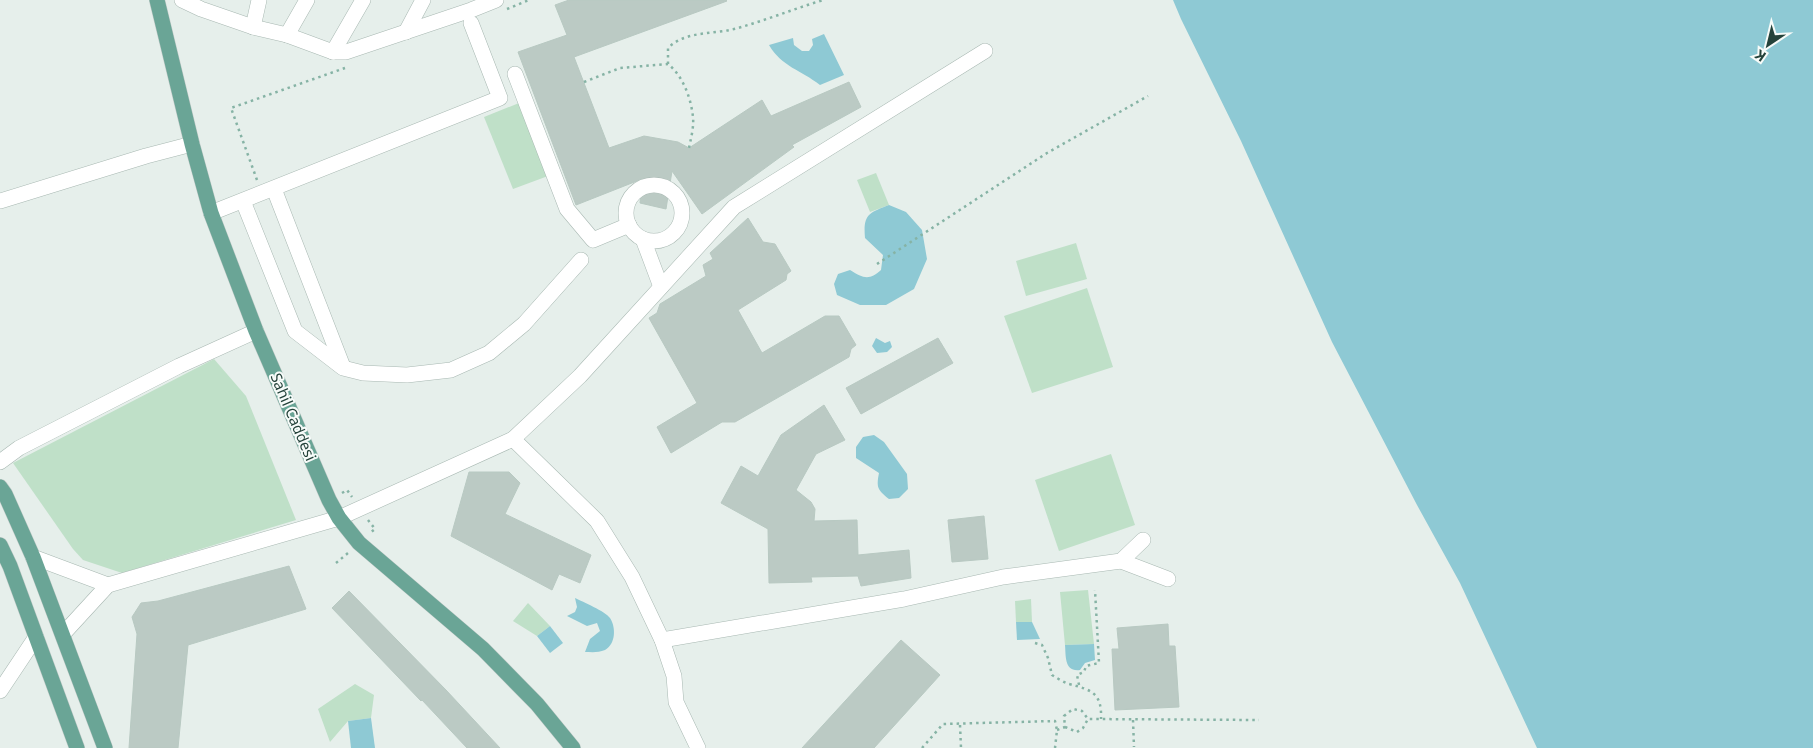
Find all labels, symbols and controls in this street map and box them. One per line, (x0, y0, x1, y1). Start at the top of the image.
north arrow (1743, 20, 1793, 70)
text: K (1750, 45, 1770, 67)
street label: Sahil Caddesi (266, 370, 321, 464)

